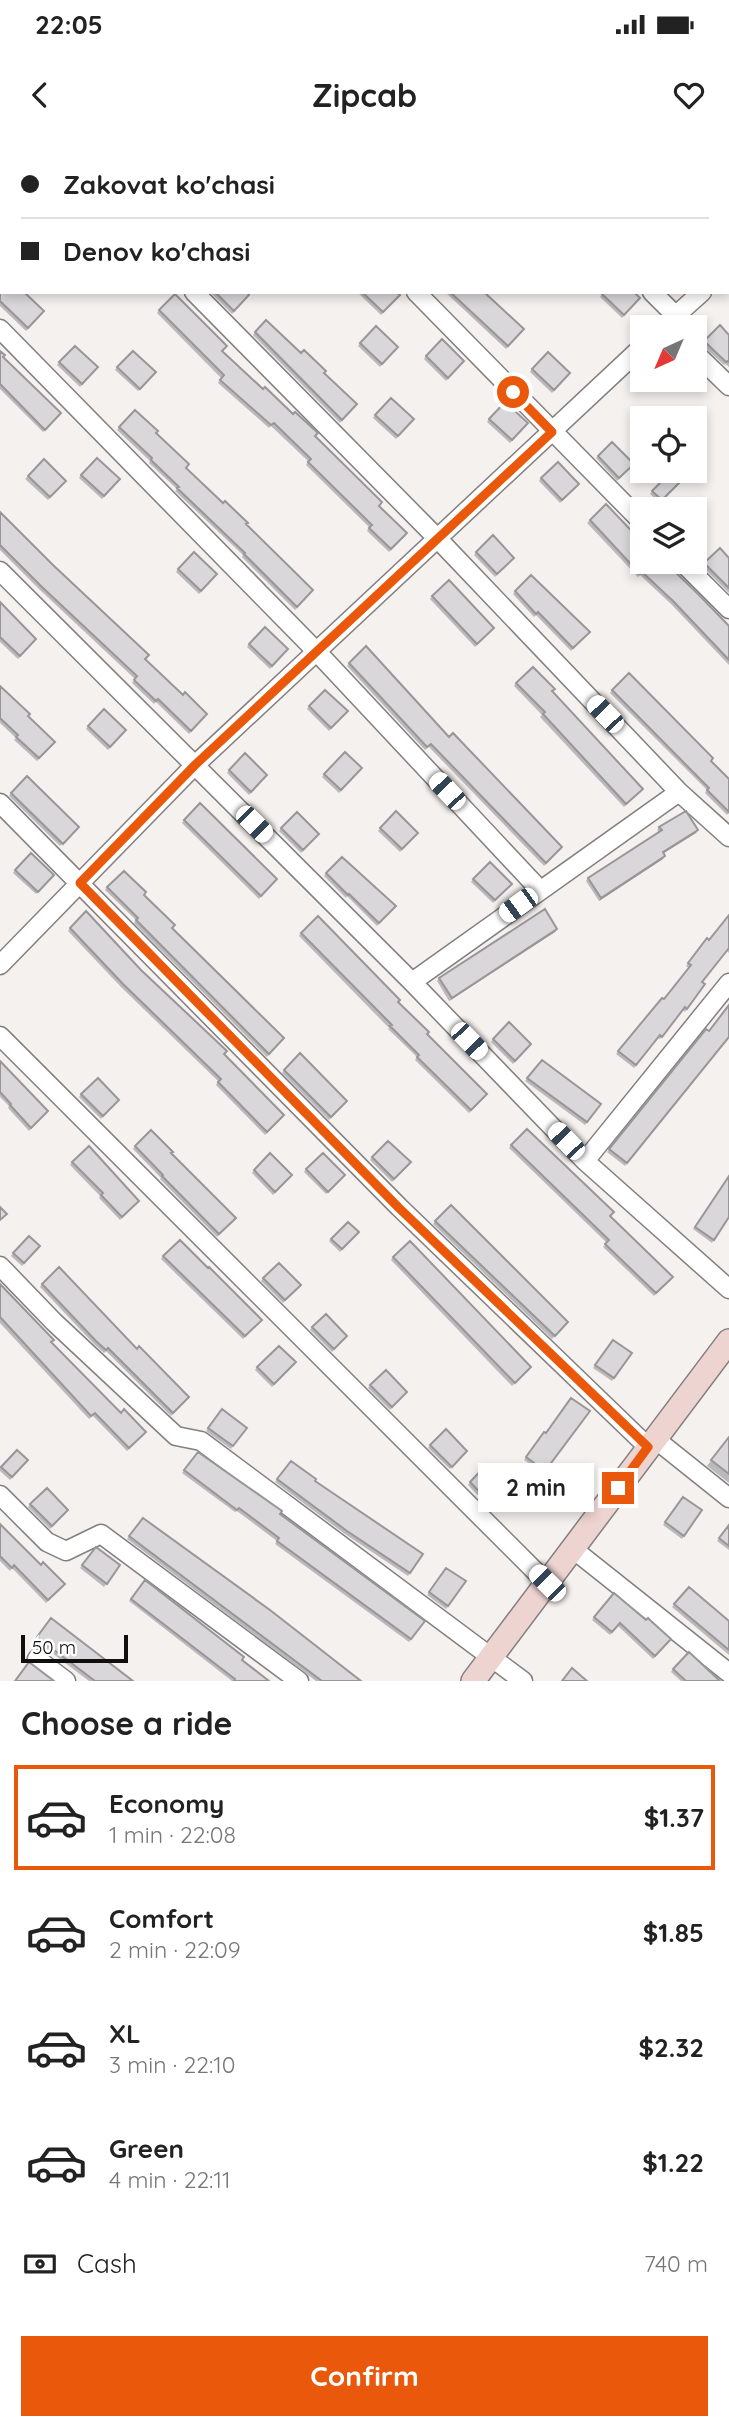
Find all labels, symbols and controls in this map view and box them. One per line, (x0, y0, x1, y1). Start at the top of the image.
text: 22:05 (35, 8, 103, 41)
text: Zipcab (312, 75, 417, 115)
icon: back (21, 76, 59, 114)
icon: heart (670, 76, 708, 114)
text: Zakovat ko'chasi (63, 168, 275, 201)
text: Denov ko'chasi (63, 235, 250, 268)
north arrow (630, 315, 707, 392)
map controls (630, 315, 707, 574)
route start (497, 376, 529, 408)
button: locate (630, 406, 707, 483)
button: layers (630, 497, 707, 574)
car (583, 692, 628, 736)
car (425, 768, 470, 814)
car (232, 802, 277, 846)
car (495, 884, 542, 926)
car (447, 1019, 492, 1063)
car (544, 1119, 589, 1163)
callout: 2 min (478, 1464, 594, 1512)
route end (602, 1472, 634, 1504)
text: 2 min (506, 1473, 566, 1502)
car (525, 1561, 570, 1605)
scale bar (21, 1632, 128, 1664)
text: 50 m (32, 1635, 76, 1659)
text: Choose a ride (21, 1703, 233, 1743)
icon: car (25, 1786, 88, 1849)
text: Economy (109, 1787, 224, 1820)
text: $1.37 (644, 1801, 704, 1834)
text: 1 min · 22:08 (109, 1820, 236, 1849)
icon: car (25, 1901, 88, 1964)
text: Comfort (109, 1902, 214, 1935)
text: $1.85 (643, 1916, 704, 1949)
text: 2 min · 22:09 (109, 1935, 241, 1964)
icon: car (25, 2016, 88, 2079)
text: XL (109, 2017, 141, 2050)
text: $2.32 (638, 2031, 704, 2064)
text: 3 min · 22:10 (109, 2050, 236, 2079)
icon: car (25, 2131, 88, 2194)
text: Green (109, 2132, 184, 2165)
text: $1.22 (642, 2146, 704, 2179)
text: 4 min · 22:11 (109, 2165, 230, 2194)
icon: cash (21, 2245, 59, 2283)
text: Cash (77, 2247, 137, 2280)
text: 740 m (644, 2249, 708, 2278)
button: Confirm (21, 2336, 708, 2416)

